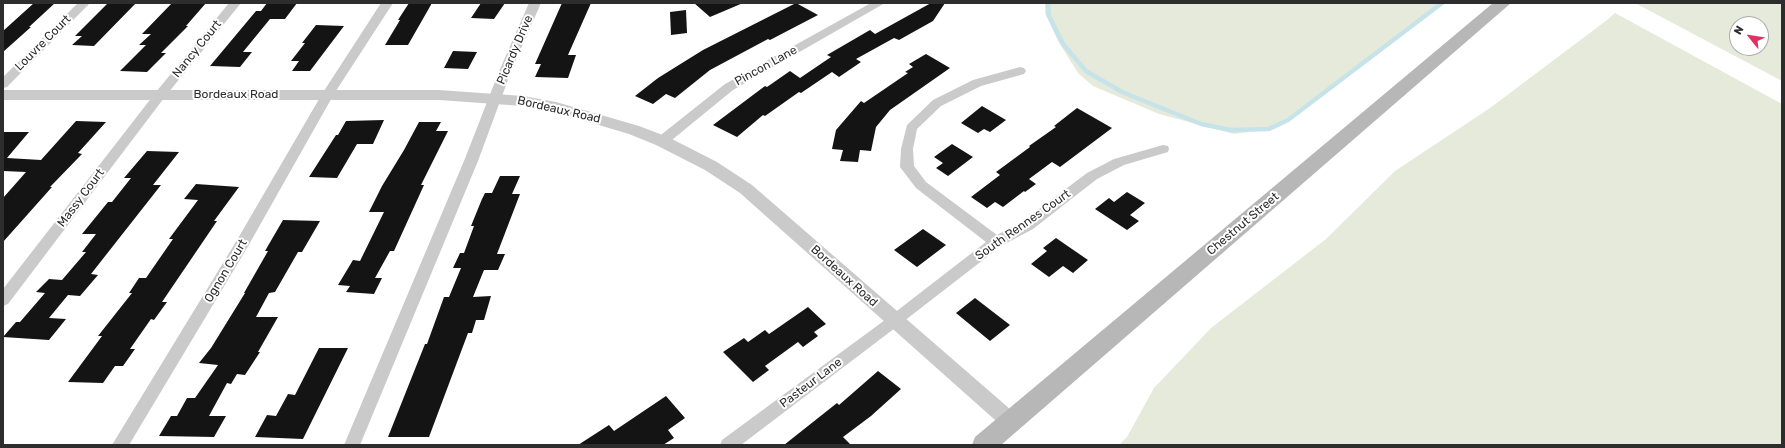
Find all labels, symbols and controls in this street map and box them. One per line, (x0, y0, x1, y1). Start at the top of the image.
street label: Louvre Court (12, 12, 74, 74)
street label: Picardy Drive (494, 13, 536, 87)
north arrow (1729, 16, 1769, 56)
street label: Nancy Court (170, 17, 224, 81)
text: N (1731, 24, 1747, 37)
street label: Pincon Lane (732, 43, 800, 89)
street label: Bordeaux Road (194, 88, 278, 102)
street label: Bordeaux Road (516, 93, 602, 127)
street label: Massy Court (54, 166, 108, 230)
street label: South Rennes Court (973, 187, 1073, 263)
street label: Chestnut Street (1204, 190, 1282, 258)
street label: Ognon Court (202, 237, 250, 305)
street label: Bordeaux Road (808, 242, 880, 310)
street label: Pasteur Lane (777, 355, 845, 411)

